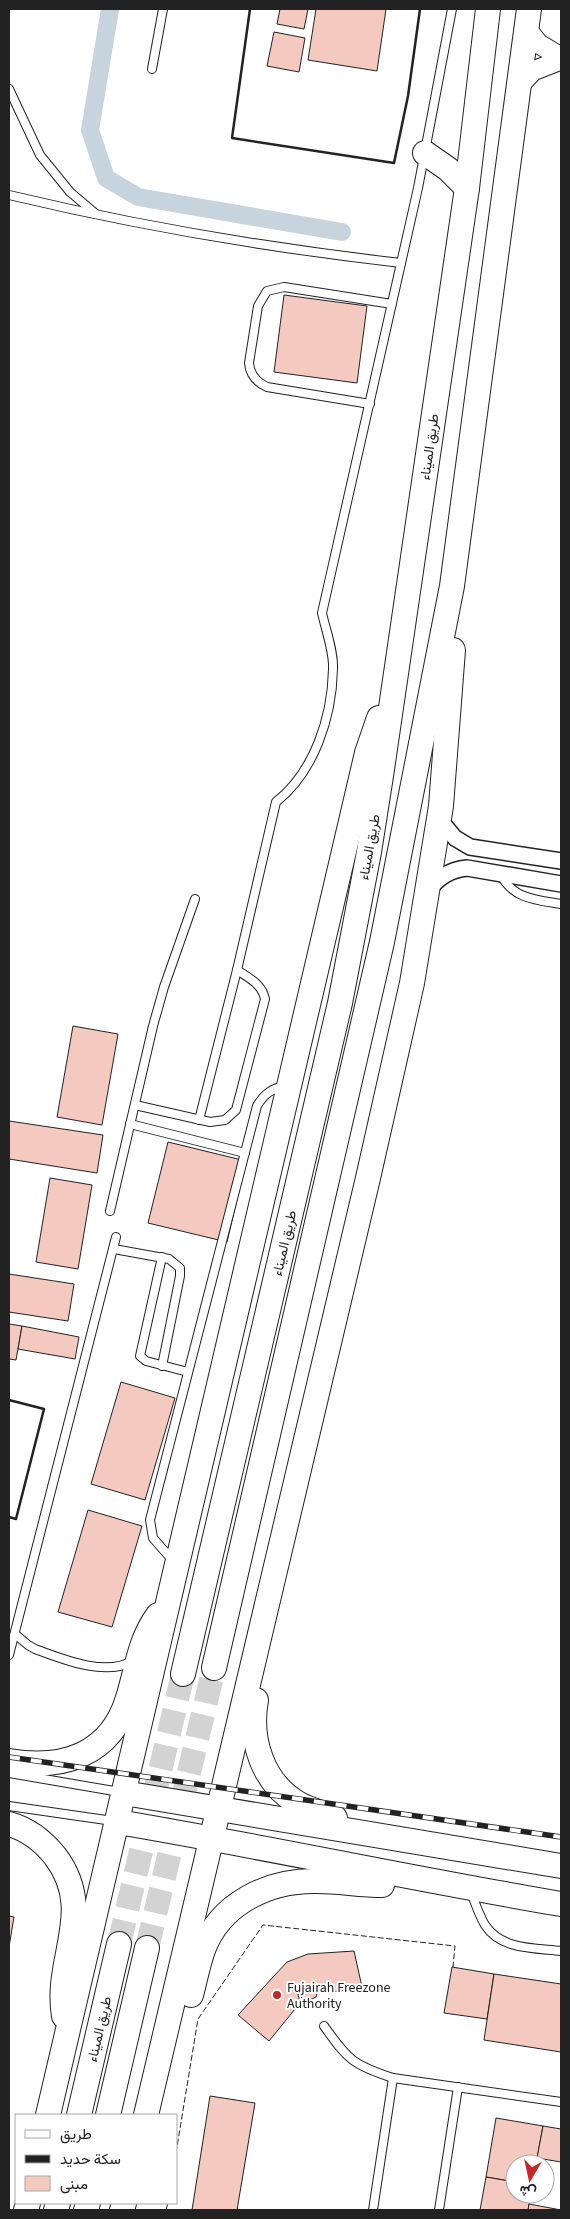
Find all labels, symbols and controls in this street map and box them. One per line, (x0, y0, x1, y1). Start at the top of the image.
street label: طريق الميناء (415, 413, 445, 482)
street label: طريق الميناء (354, 812, 386, 882)
street label: طريق الميناء (268, 1208, 302, 1278)
place label: Fujairah Freezone Authority (287, 1978, 391, 2014)
marker: Fujairah Freezone Authority (271, 1989, 283, 2001)
street label: طريق الميناء (83, 1994, 117, 2064)
legend (15, 2114, 178, 2204)
text: طريق (60, 2124, 92, 2145)
text: سكة حديد (60, 2149, 121, 2170)
north arrow (505, 2154, 555, 2204)
text: مبنى (60, 2174, 88, 2195)
text: ش (518, 2180, 538, 2202)

